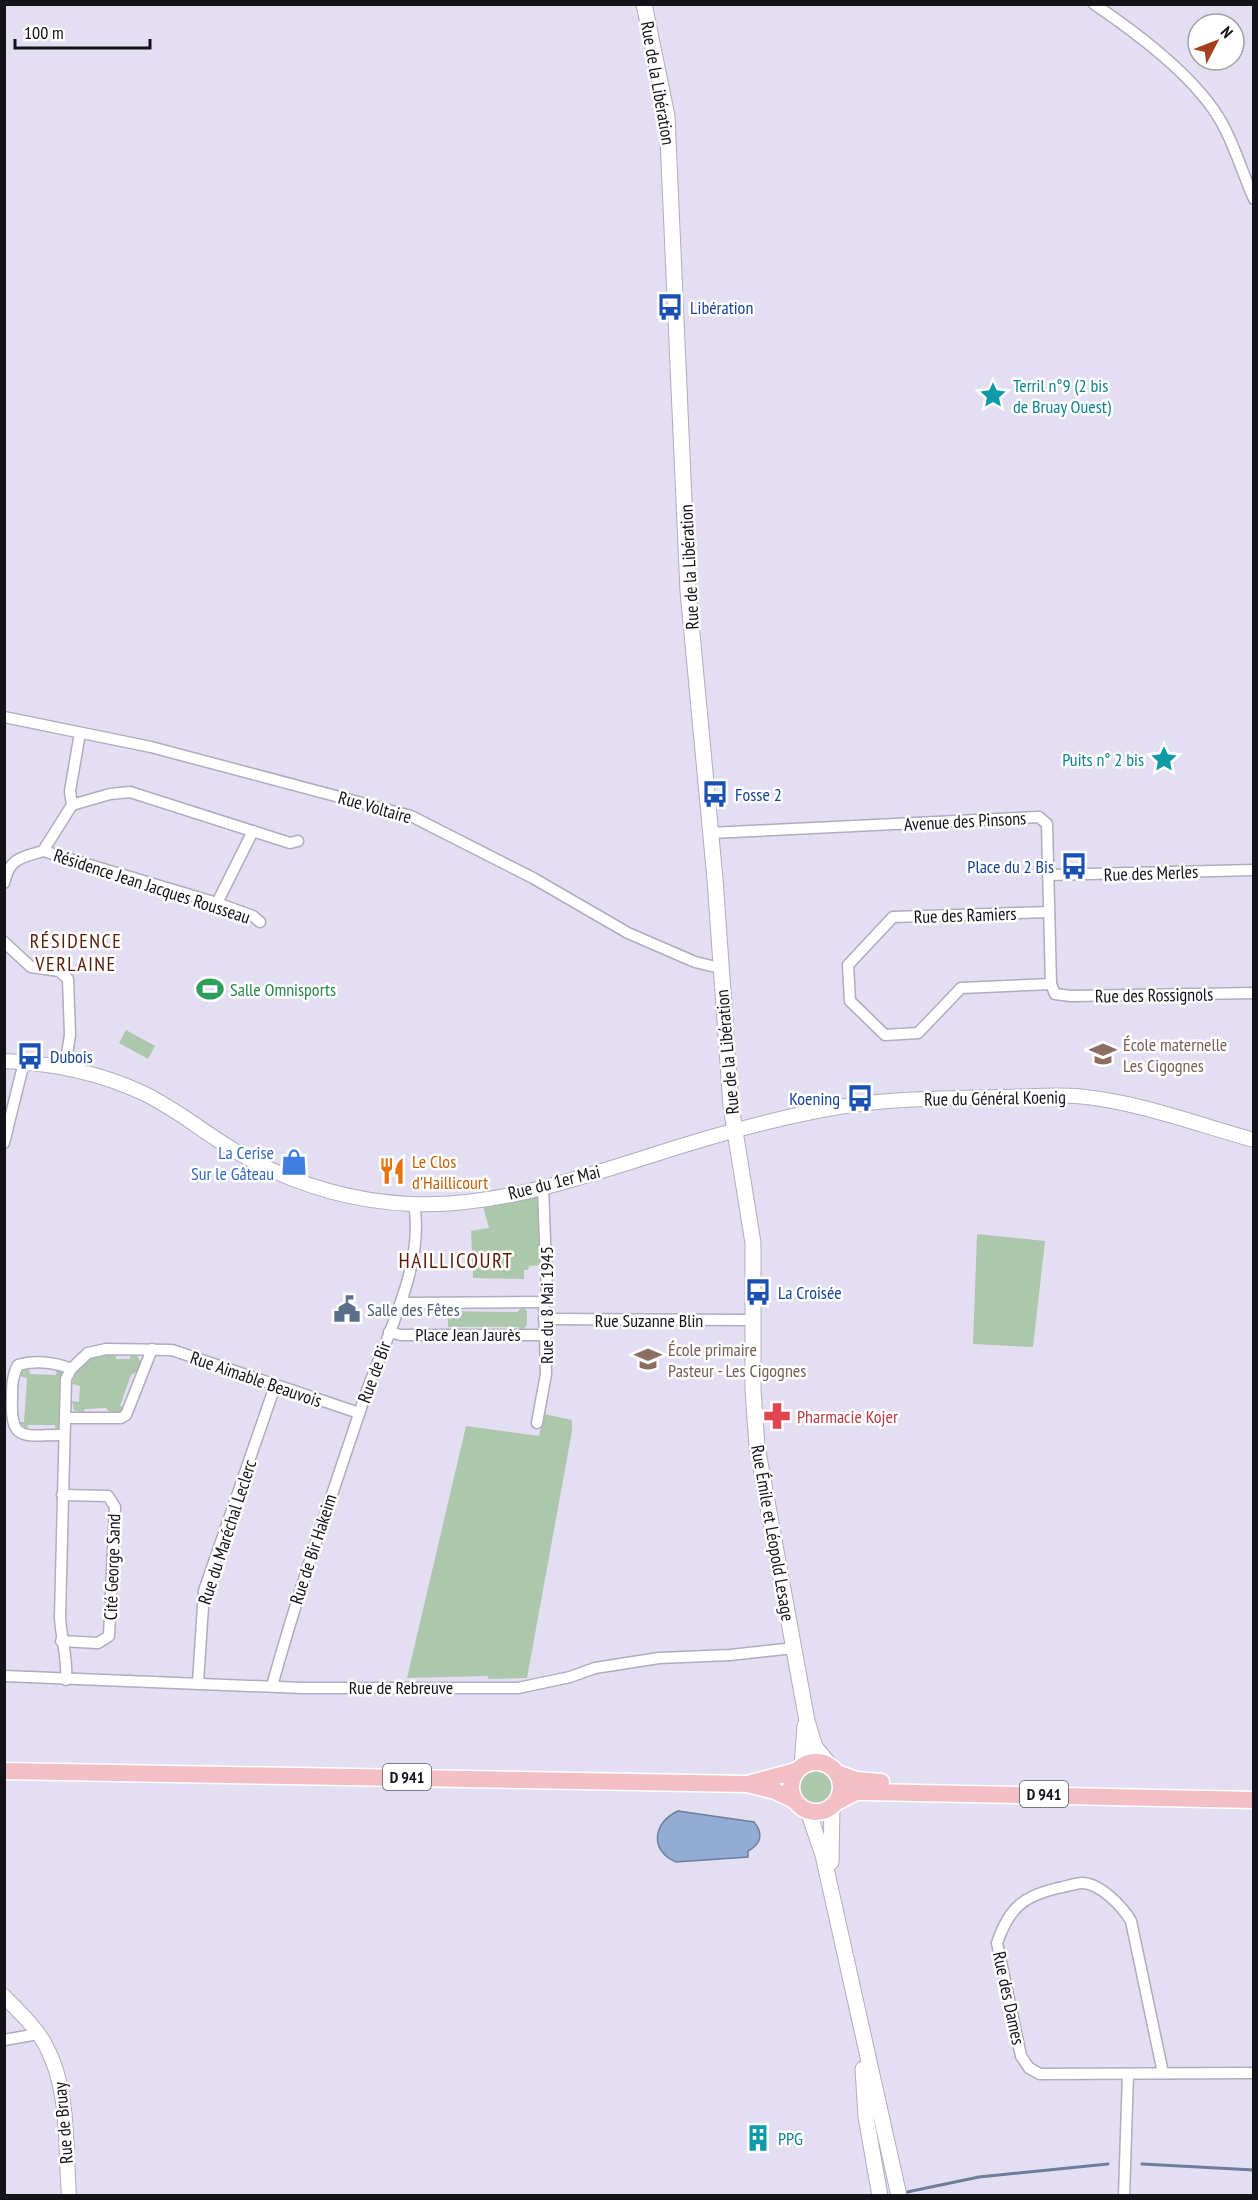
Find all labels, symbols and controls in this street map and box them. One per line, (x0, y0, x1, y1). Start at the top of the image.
scale bar (15, 12, 150, 50)
north arrow (1186, 12, 1246, 72)
street label: Rue de la Libération (636, 19, 680, 147)
text: 100 m (24, 21, 64, 44)
text: N (1217, 22, 1237, 42)
bus stop icon: Libération (655, 292, 685, 322)
place label: Libération (690, 296, 753, 319)
place label: Terril n°9 (2 bis de Bruay Ouest) (1013, 374, 1112, 418)
place icon: Terril n°9 (2 bis de Bruay Ouest) (978, 380, 1008, 410)
street label: Rue de la Libération (674, 504, 704, 630)
place icon: Puits n° 2 bis (1149, 744, 1179, 774)
place label: Puits n° 2 bis (1062, 748, 1144, 771)
bus stop icon: Fosse 2 (700, 779, 730, 809)
place label: Fosse 2 (735, 783, 782, 806)
street label: Rue Voltaire (336, 786, 414, 828)
street label: Avenue des Pinsons (903, 806, 1027, 836)
street label: Résidence Jean Jacques Rousseau (51, 843, 253, 929)
bus stop icon: Place du 2 Bis (1059, 851, 1089, 881)
place label: Place du 2 Bis (967, 855, 1054, 878)
street label: Rue des Merles (1103, 860, 1199, 886)
street label: Rue des Ramiers (913, 902, 1017, 928)
district label: RÉSIDENCE VERLAINE (30, 928, 122, 977)
sports icon: Salle Omnisports (195, 974, 225, 1004)
place label: Salle Omnisports (230, 978, 336, 1001)
street label: Rue des Rossignols (1095, 982, 1213, 1008)
street label: Rue de la Libération (710, 989, 744, 1115)
place label: École maternelle Les Cigognes (1123, 1033, 1227, 1077)
school or university icon: École maternelle Les Cigognes (1088, 1039, 1118, 1069)
bus stop icon: Dubois (15, 1041, 45, 1071)
place label: Dubois (50, 1045, 93, 1068)
bus stop icon: Koening (845, 1083, 875, 1113)
street label: Rue du Général Koenig (924, 1085, 1066, 1111)
place label: Koening (789, 1087, 840, 1110)
place label: La Cerise Sur le Gâteau (191, 1141, 274, 1185)
shop icon: La Cerise Sur le Gâteau (279, 1147, 309, 1177)
place label: Le Clos d'Haillicourt (412, 1150, 488, 1194)
restaurant icon: Le Clos d'Haillicourt (377, 1156, 407, 1186)
street label: Rue du 1er Mai (506, 1159, 602, 1205)
street label: Rue du 8 Mai 1945 (535, 1246, 558, 1364)
district label: HAILLICOURT (398, 1247, 514, 1274)
bus stop icon: La Croisée (743, 1277, 773, 1307)
place label: La Croisée (778, 1281, 842, 1304)
public building icon: Salle des Fêtes (332, 1294, 362, 1324)
place label: Salle des Fêtes (367, 1298, 460, 1321)
street label: Rue Suzanne Blin (595, 1309, 703, 1332)
street label: Place Jean Jaurès (415, 1323, 521, 1346)
street label: Rue de Bir (352, 1338, 396, 1406)
place label: École primaire Pasteur - Les Cigognes (668, 1338, 806, 1382)
school or university icon: École primaire Pasteur - Les Cigognes (633, 1344, 663, 1374)
street label: Rue Aimable Beauvois (187, 1346, 325, 1412)
pharmacy icon: Pharmacie Kojer (762, 1401, 792, 1431)
place label: Pharmacie Kojer (797, 1405, 898, 1428)
street label: Rue Émile et Léopold Lesage (746, 1443, 800, 1623)
street label: Rue du Maréchal Leclerc (193, 1456, 261, 1607)
street label: Rue de Bir Hakeim (284, 1491, 342, 1607)
street label: Cité George Sand (99, 1513, 125, 1621)
street label: Rue de Rebreuve (349, 1676, 453, 1699)
road number: D 941 (383, 1764, 431, 1790)
road number: D 941 (1020, 1781, 1068, 1807)
street label: Rue des Dames (988, 1949, 1030, 2047)
street label: Rue de Bruay (48, 2081, 78, 2165)
building icon: PPG (743, 2123, 773, 2153)
place label: PPG (778, 2127, 803, 2150)

